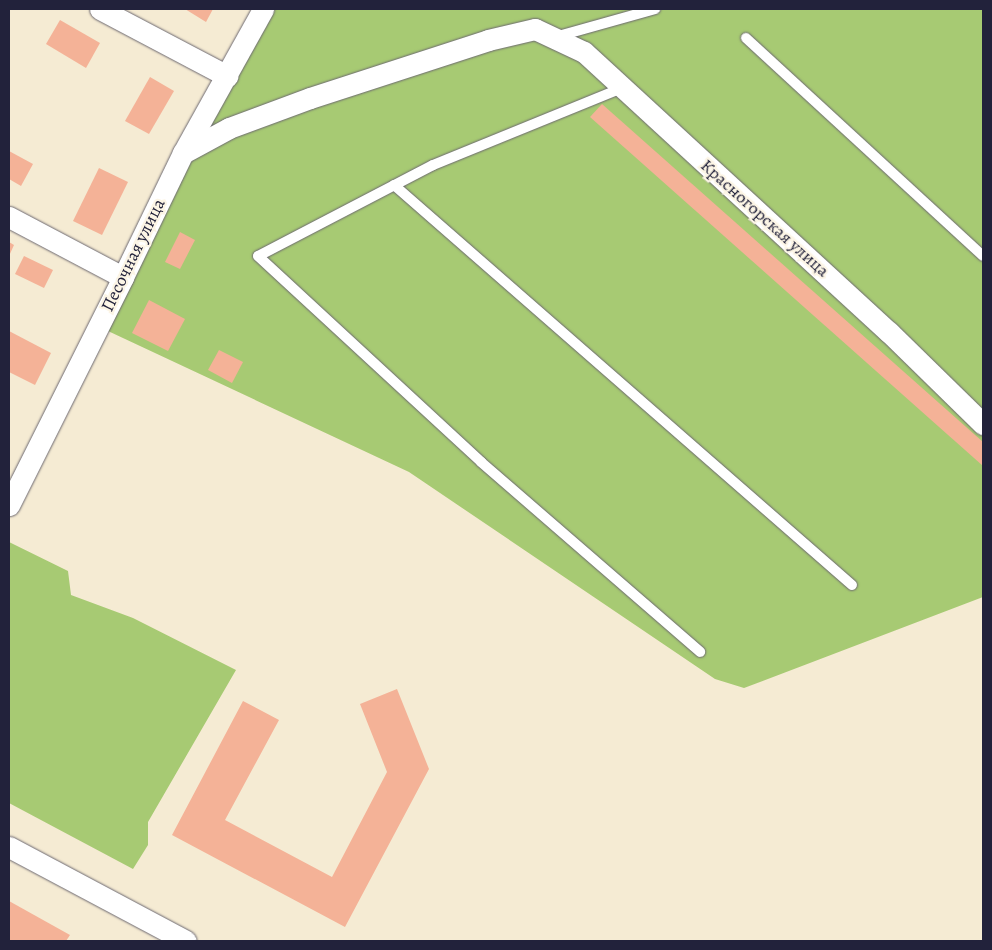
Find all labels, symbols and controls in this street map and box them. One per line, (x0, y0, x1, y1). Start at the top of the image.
street label: Красногорская улица (696, 155, 834, 281)
street label: Песочная улица (96, 195, 170, 315)

